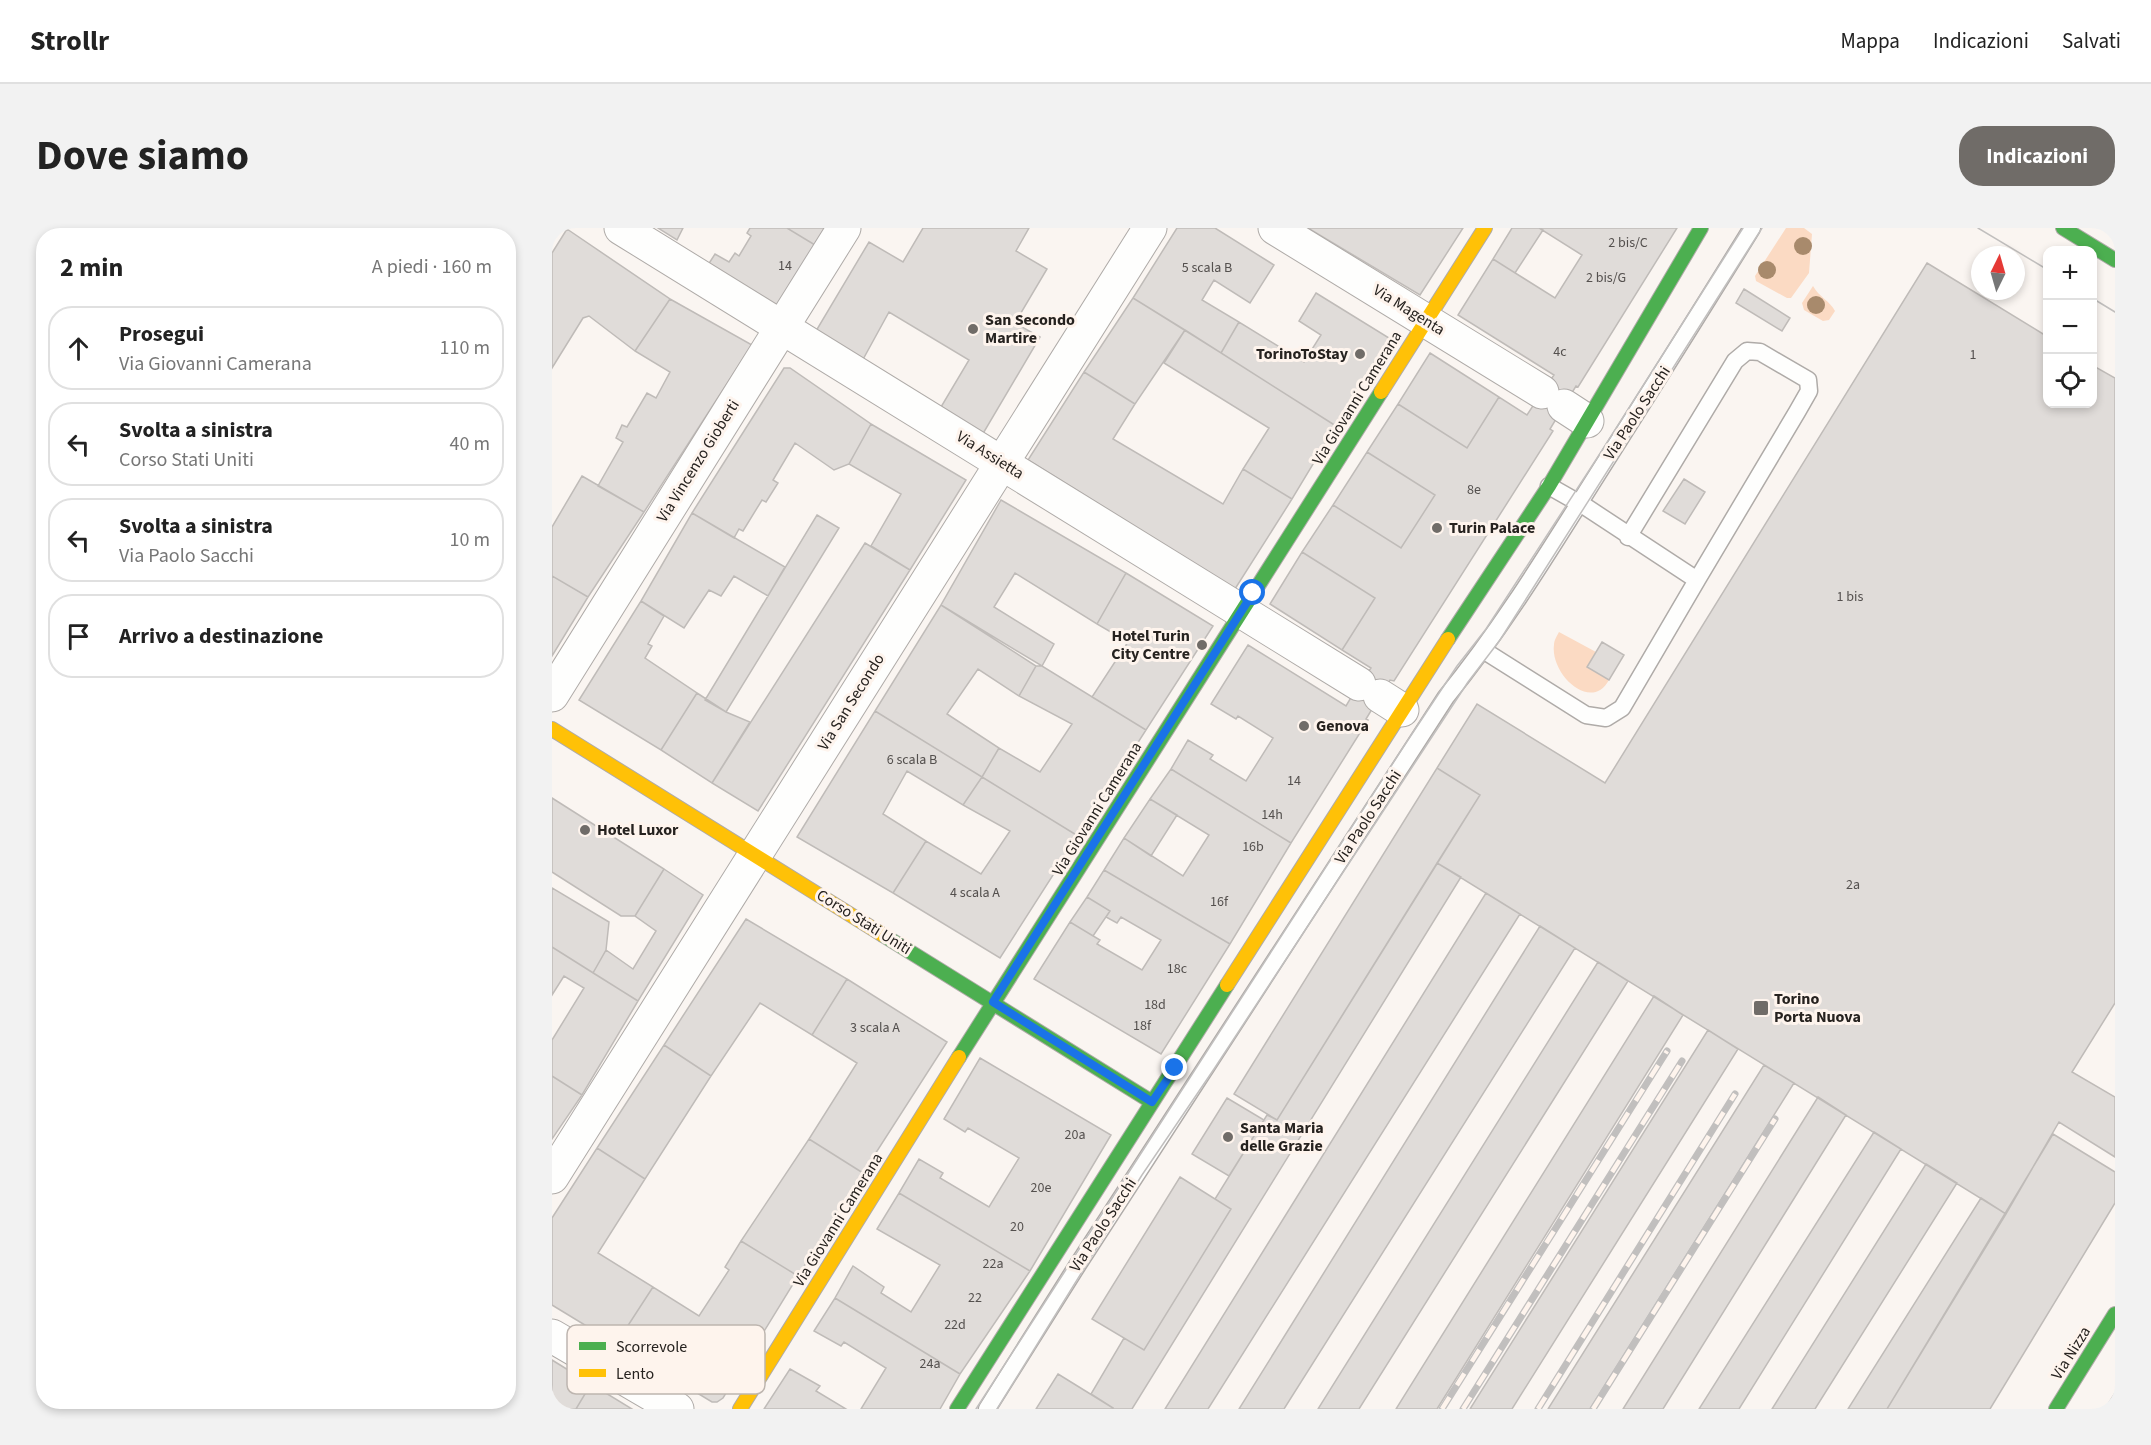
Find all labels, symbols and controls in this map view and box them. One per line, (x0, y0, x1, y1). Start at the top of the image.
text: Strollr (30, 21, 109, 61)
text: Mappa (1841, 26, 1900, 56)
text: Indicazioni (1933, 26, 2029, 56)
text: Salvati (2062, 26, 2121, 56)
text: Dove siamo (36, 126, 249, 186)
button: Indicazioni (1959, 126, 2115, 186)
house number: 2 bis/C (1608, 233, 1648, 253)
north arrow (1971, 246, 2025, 300)
map controls (2043, 246, 2097, 408)
button: + (2043, 246, 2097, 300)
text: 2 min (60, 249, 123, 286)
text: A piedi · 160 m (372, 253, 492, 281)
house number: 14 (778, 256, 792, 276)
house number: 5 scala B (1182, 258, 1232, 278)
house number: 2 bis/G (1586, 268, 1626, 288)
street label: Via Magenta (1369, 279, 1449, 341)
button: − (2043, 300, 2097, 354)
place label: San Secondo Martire (985, 309, 1075, 349)
text: Prosegui (119, 318, 204, 350)
marker: San Secondo Martire (966, 322, 980, 336)
street label: Via Giovanni Camerana (1307, 327, 1407, 469)
icon: ahead (62, 332, 95, 365)
text: 110 m (440, 334, 490, 362)
house number: 4c (1553, 342, 1567, 362)
place label: TorinoToStay (1256, 343, 1349, 365)
house number: 1 (1970, 345, 1977, 365)
marker: TorinoToStay (1353, 347, 1367, 361)
text: Via Giovanni Camerana (119, 350, 312, 378)
button: locate (2043, 354, 2097, 408)
street label: Via Paolo Sacchi (1598, 362, 1676, 464)
street label: Via Vincenzo Gioberti (651, 396, 745, 526)
text: Svolta a sinistra (119, 414, 273, 446)
street label: Via Assietta (952, 426, 1028, 484)
icon: left (62, 428, 95, 461)
text: 40 m (450, 430, 490, 458)
text: Corso Stati Uniti (119, 446, 254, 474)
house number: 8e (1467, 480, 1481, 500)
text: Svolta a sinistra (119, 510, 273, 542)
place label: Turin Palace (1449, 517, 1535, 539)
marker: Turin Palace (1430, 521, 1444, 535)
icon: left (62, 524, 95, 557)
text: 10 m (450, 526, 490, 554)
text: Via Paolo Sacchi (119, 542, 254, 570)
route start (1239, 579, 1265, 605)
house number: 1 bis (1837, 587, 1864, 607)
icon: arrive (62, 620, 95, 653)
text: Arrivo a destinazione (119, 620, 324, 652)
place label: Hotel Turin City Centre (1111, 625, 1190, 665)
marker: Hotel Turin City Centre (1195, 638, 1209, 652)
street label: Via San Secondo (812, 649, 890, 755)
place label: Genova (1316, 715, 1369, 737)
marker: Genova (1297, 719, 1311, 733)
street label: Via Giovanni Camerana (1047, 738, 1147, 880)
house number: 6 scala B (887, 750, 937, 770)
street label: Via Paolo Sacchi (1329, 766, 1407, 868)
house number: 14 (1287, 771, 1301, 791)
house number: 14h (1261, 805, 1283, 825)
place label: Hotel Luxor (597, 819, 679, 841)
marker: Hotel Luxor (578, 823, 592, 837)
house number: 16b (1242, 837, 1264, 857)
house number: 2a (1846, 875, 1860, 895)
house number: 4 scala A (950, 883, 1000, 903)
street label: Corso Stati Uniti (812, 884, 916, 960)
house number: 16f (1210, 892, 1229, 912)
house number: 18c (1167, 959, 1188, 979)
place label: Torino Porta Nuova (1774, 988, 1861, 1028)
house number: 18d (1144, 995, 1166, 1015)
marker: Torino Porta Nuova (1752, 999, 1770, 1017)
house number: 18f (1133, 1016, 1152, 1036)
house number: 3 scala A (850, 1018, 900, 1038)
route end (1161, 1054, 1187, 1080)
place label: Santa Maria delle Grazie (1240, 1117, 1324, 1157)
house number: 20a (1065, 1125, 1085, 1145)
marker: Santa Maria delle Grazie (1221, 1130, 1235, 1144)
street label: Via Giovanni Camerana (788, 1149, 888, 1291)
street label: Via Paolo Sacchi (1064, 1174, 1142, 1276)
house number: 20e (1031, 1178, 1051, 1198)
house number: 20 (1010, 1217, 1024, 1237)
house number: 22a (983, 1254, 1003, 1274)
house number: 22 (968, 1288, 982, 1308)
house number: 22d (944, 1315, 966, 1335)
street label: Via Nizza (2046, 1322, 2096, 1384)
legend (567, 1325, 765, 1394)
text: Scorrevole (616, 1336, 687, 1358)
house number: 24a (920, 1354, 940, 1374)
text: Lento (616, 1363, 654, 1385)

